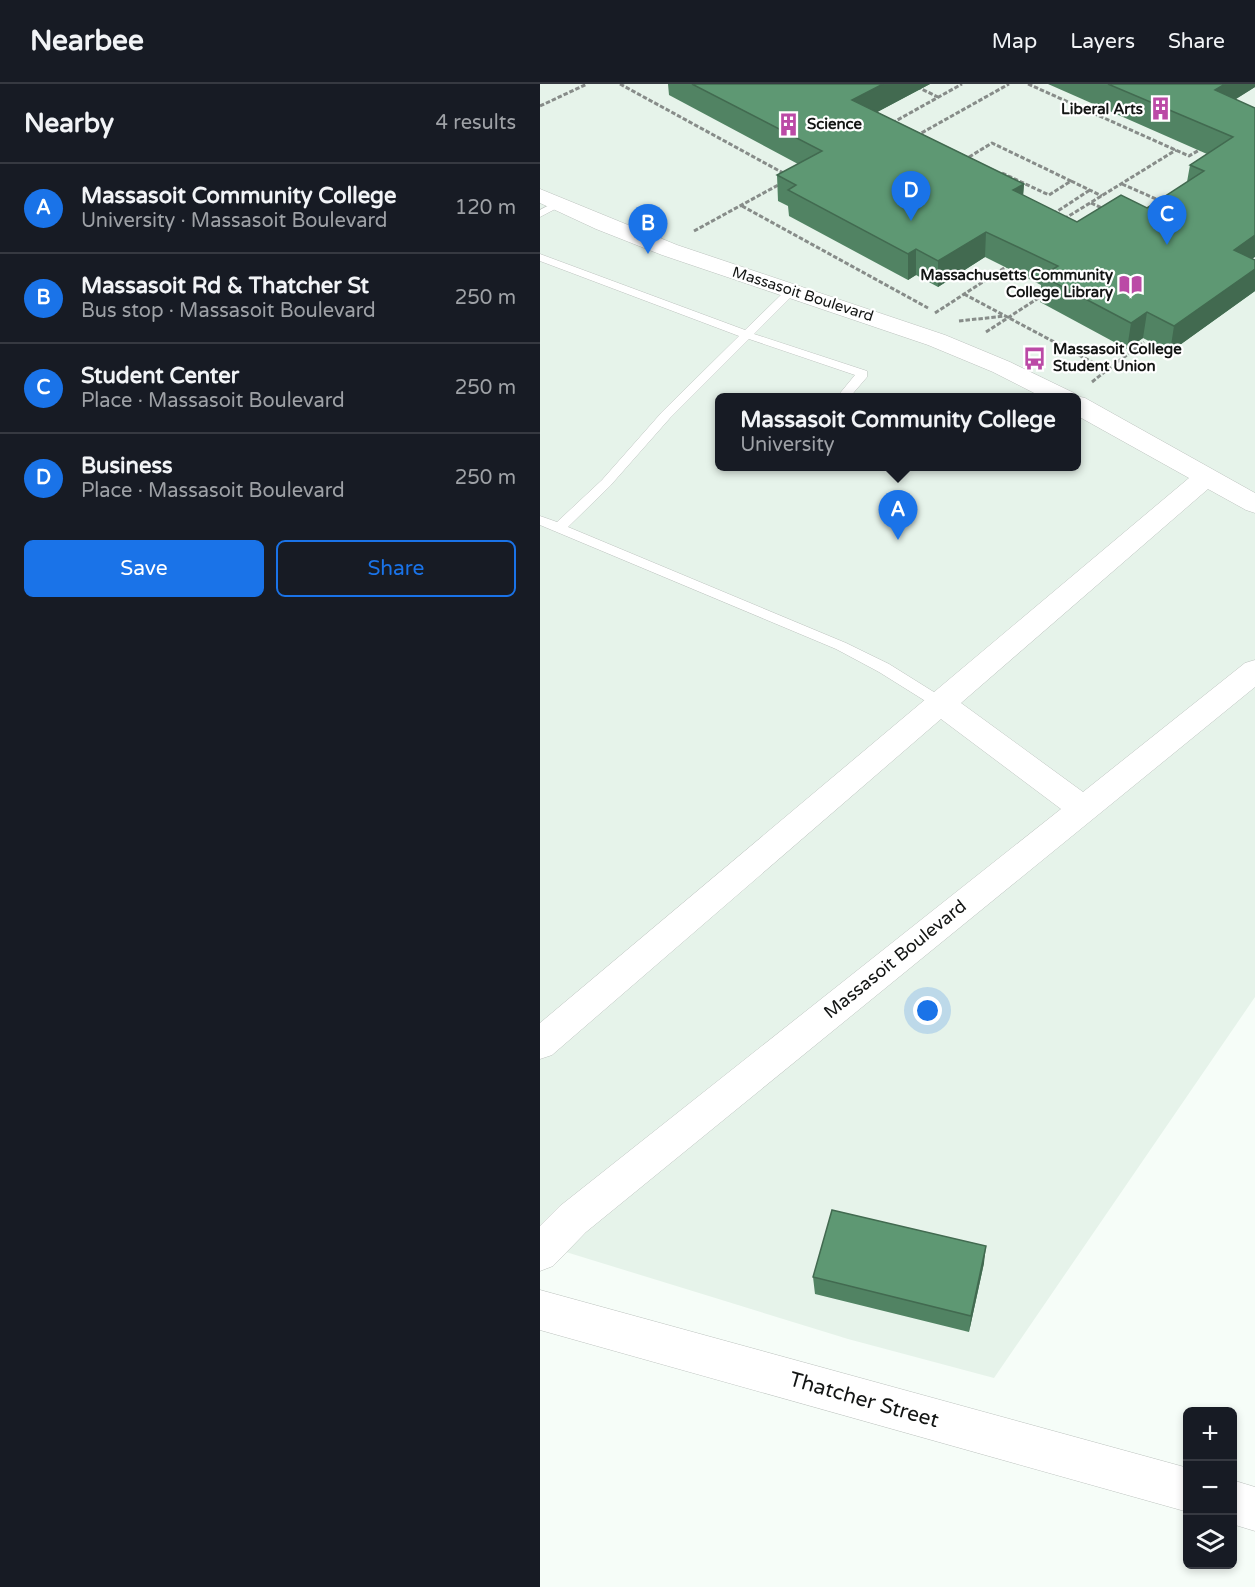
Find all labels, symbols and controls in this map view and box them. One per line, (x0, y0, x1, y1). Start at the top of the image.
text: Nearbee (30, 24, 144, 58)
text: Map (992, 29, 1037, 54)
text: Layers (1070, 29, 1135, 54)
text: Share (1168, 29, 1225, 54)
building icon: Liberal Arts (1148, 96, 1174, 122)
place label: Liberal Arts (1061, 100, 1143, 118)
text: Nearby (24, 108, 114, 139)
text: 4 results (436, 111, 516, 135)
building icon: Science (776, 111, 802, 137)
place label: Science (807, 115, 863, 133)
pin: D (892, 172, 931, 221)
text: Massasoit Community College (81, 183, 396, 209)
text: A (36, 196, 51, 220)
text: 120 m (455, 196, 516, 220)
pin: C (1148, 196, 1186, 245)
pin: B (628, 204, 668, 254)
text: University · Massasoit Boulevard (81, 209, 387, 233)
street label: Massasoit Boulevard (730, 263, 876, 325)
place label: Massachusetts Community College Library (920, 266, 1113, 302)
library icon: Massachusetts Community College Library (1118, 271, 1144, 297)
text: Massasoit Rd & Thatcher St (81, 273, 369, 299)
text: B (37, 286, 50, 310)
text: 250 m (455, 286, 516, 310)
text: Bus stop · Massasoit Boulevard (81, 299, 376, 323)
place label: Massasoit College Student Union (1053, 340, 1182, 375)
bus stop icon: Massasoit College Student Union (1022, 345, 1048, 371)
text: Student Center (81, 363, 239, 389)
text: C (37, 376, 50, 400)
text: 250 m (455, 376, 516, 400)
text: Place · Massasoit Boulevard (81, 389, 345, 413)
popup (715, 393, 1081, 471)
text: Massasoit Community College (740, 407, 1056, 433)
text: University (740, 433, 835, 457)
text: Business (81, 453, 173, 479)
text: D (36, 466, 51, 490)
text: 250 m (455, 466, 516, 490)
text: Place · Massasoit Boulevard (81, 479, 345, 503)
pin: A (878, 490, 918, 540)
button: Save (24, 540, 264, 597)
button: Share (276, 540, 516, 597)
street label: Massasoit Boulevard (819, 895, 971, 1023)
your location (913, 996, 942, 1025)
street label: Thatcher Street (786, 1367, 942, 1433)
map controls (1183, 1407, 1237, 1569)
button: + (1183, 1407, 1237, 1461)
button: − (1183, 1461, 1237, 1515)
button: layers (1183, 1515, 1237, 1569)

